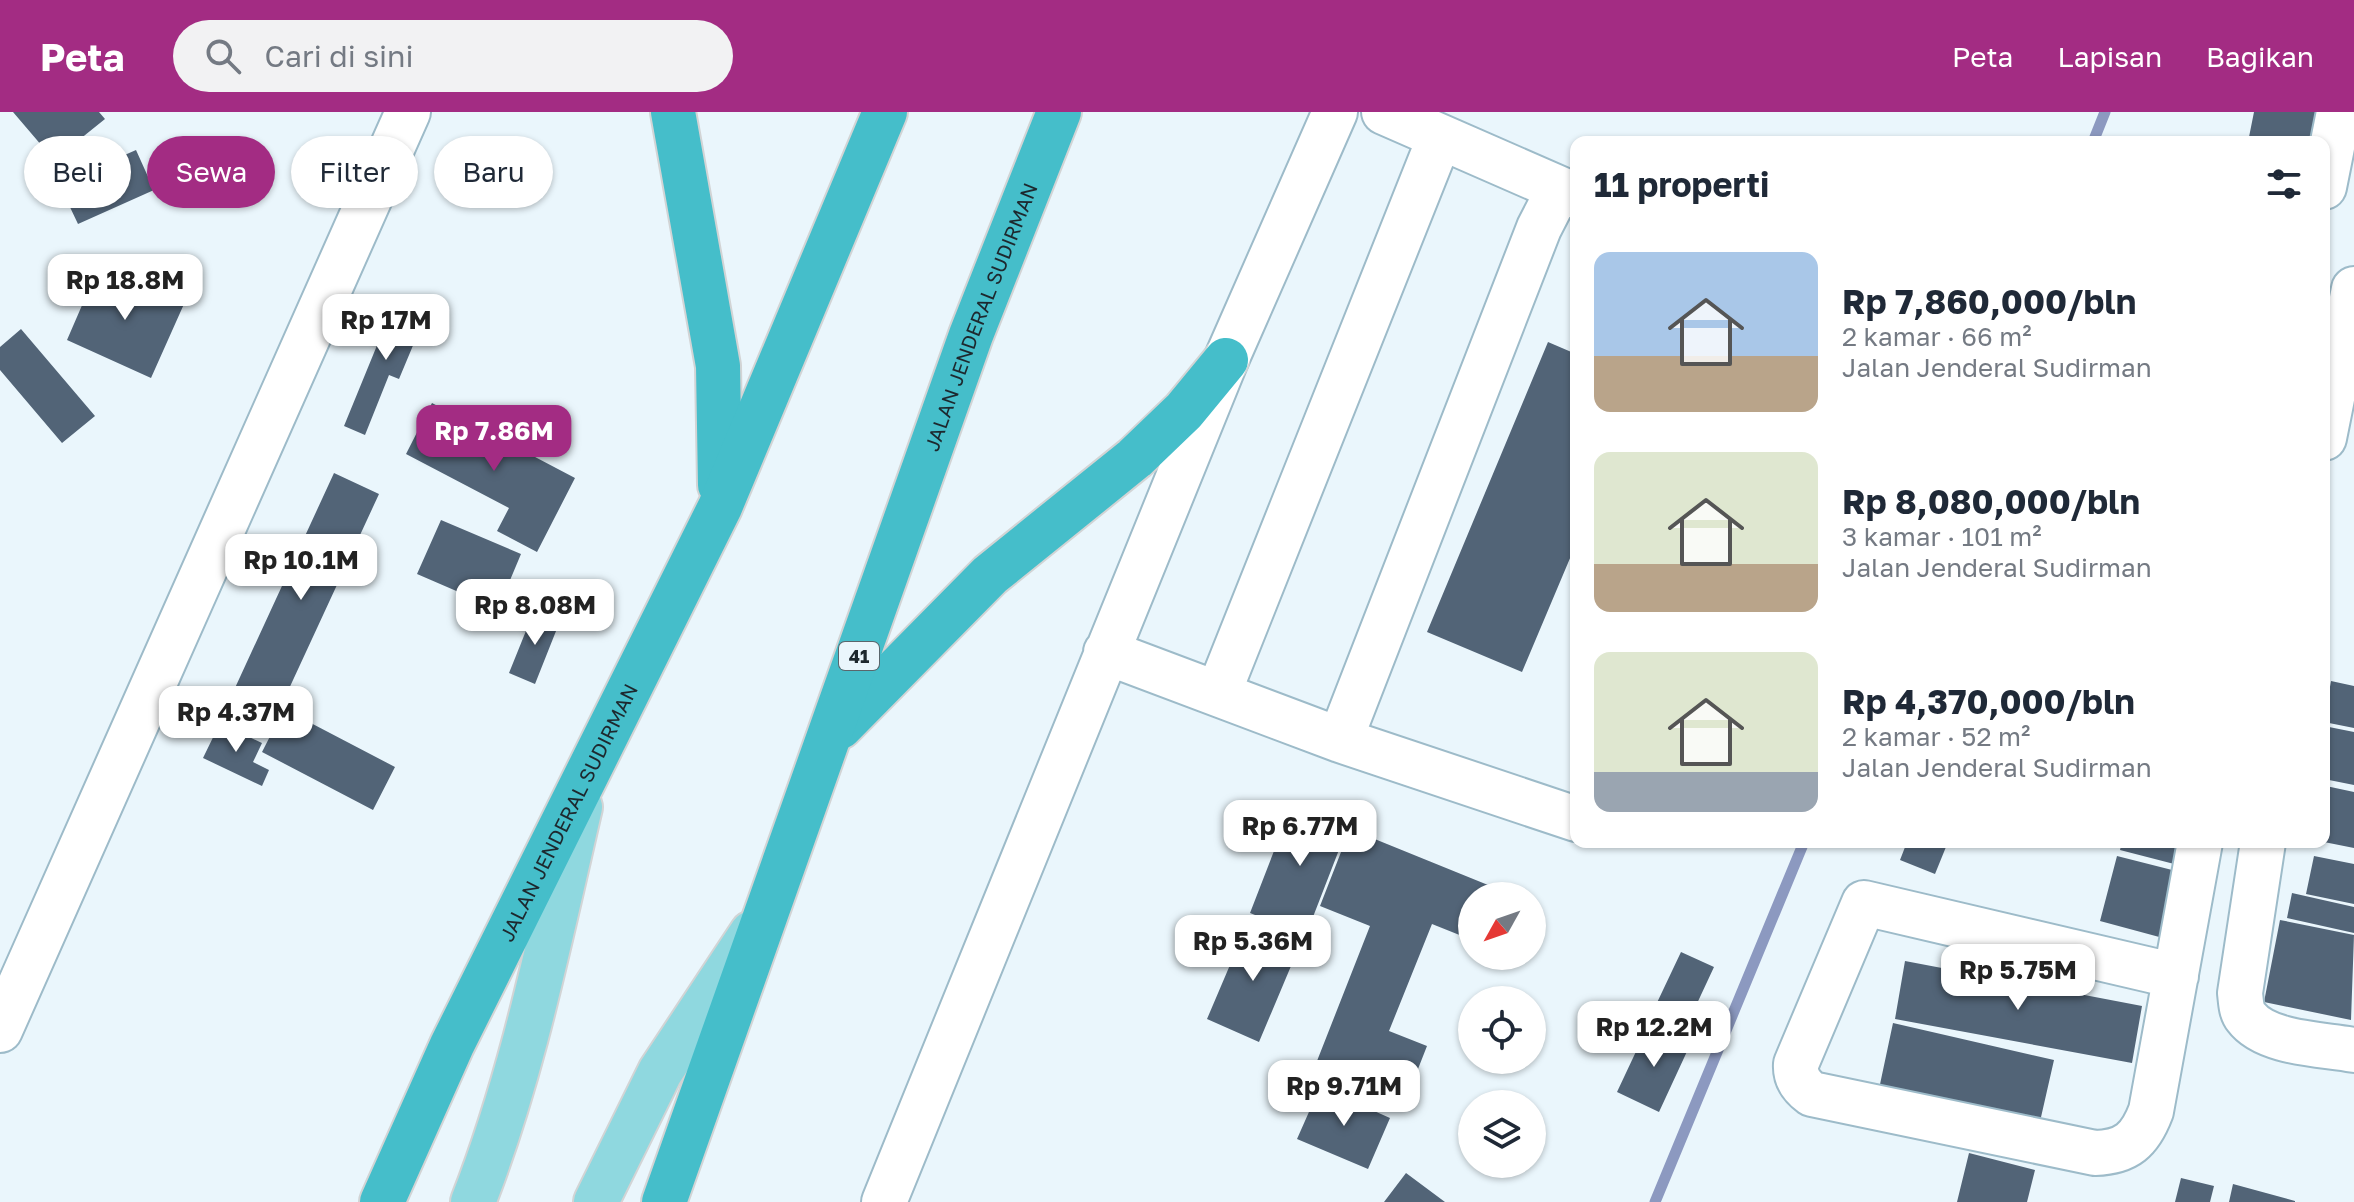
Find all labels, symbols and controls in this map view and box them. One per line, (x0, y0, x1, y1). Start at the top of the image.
search box (173, 20, 733, 92)
text: Peta (40, 34, 125, 79)
icon: search (201, 34, 245, 78)
text: Cari di sini (265, 38, 414, 74)
text: Peta (1952, 40, 2013, 73)
text: Lapisan (2057, 40, 2162, 73)
text: Bagikan (2206, 40, 2314, 73)
chip: Beli (24, 136, 131, 208)
chip: Sewa (147, 136, 275, 208)
chip: Filter (291, 136, 418, 208)
chip: Baru (434, 136, 553, 208)
icon: filters (2262, 162, 2306, 206)
text: 11 properti (1594, 164, 1769, 204)
street label: JALAN JENDERAL SUDIRMAN (919, 179, 1042, 454)
pin: Rp 18.8M (42, 254, 208, 322)
text: Rp 18.8M (66, 264, 184, 295)
text: Rp 7,860,000/bln (1842, 281, 2136, 321)
icon: home (1658, 284, 1754, 380)
pin: Rp 17M (321, 294, 451, 362)
text: Rp 17M (340, 304, 432, 335)
text: 2 kamar · 66 m² (1842, 321, 2032, 352)
text: Jalan Jenderal Sudirman (1842, 352, 2152, 383)
pin: Rp 7.86M (411, 405, 577, 473)
text: Rp 7.86M (434, 415, 554, 446)
text: Rp 8,080,000/bln (1842, 481, 2140, 521)
icon: home (1658, 484, 1754, 580)
text: 3 kamar · 101 m² (1842, 521, 2042, 552)
pin: Rp 10.1M (218, 534, 384, 602)
text: Rp 10.1M (243, 544, 359, 575)
text: Jalan Jenderal Sudirman (1842, 552, 2152, 583)
pin: Rp 8.08M (452, 579, 618, 647)
text: Rp 8.08M (474, 589, 596, 620)
road number: 41 (839, 642, 879, 670)
street label: JALAN JENDERAL SUDIRMAN (494, 679, 642, 945)
text: Rp 4,370,000/bln (1842, 681, 2135, 721)
icon: home (1658, 684, 1754, 780)
pin: Rp 4.37M (153, 686, 319, 754)
text: Rp 4.37M (177, 696, 295, 727)
text: 2 kamar · 52 m² (1842, 721, 2030, 752)
text: Jalan Jenderal Sudirman (1842, 752, 2152, 783)
pin: Rp 6.77M (1217, 800, 1383, 868)
text: Rp 6.77M (1242, 810, 1358, 841)
north arrow (1458, 882, 1546, 970)
map controls (1458, 882, 1546, 1178)
pin: Rp 5.36M (1170, 915, 1336, 983)
text: Rp 5.36M (1193, 925, 1313, 956)
pin: Rp 5.75M (1935, 944, 2101, 1012)
text: Rp 5.75M (1959, 954, 2077, 985)
button: locate (1458, 986, 1546, 1074)
pin: Rp 12.2M (1571, 1001, 1737, 1069)
text: Rp 12.2M (1595, 1011, 1713, 1042)
pin: Rp 9.71M (1261, 1060, 1427, 1128)
text: Rp 9.71M (1286, 1070, 1402, 1101)
button: layers (1458, 1090, 1546, 1178)

